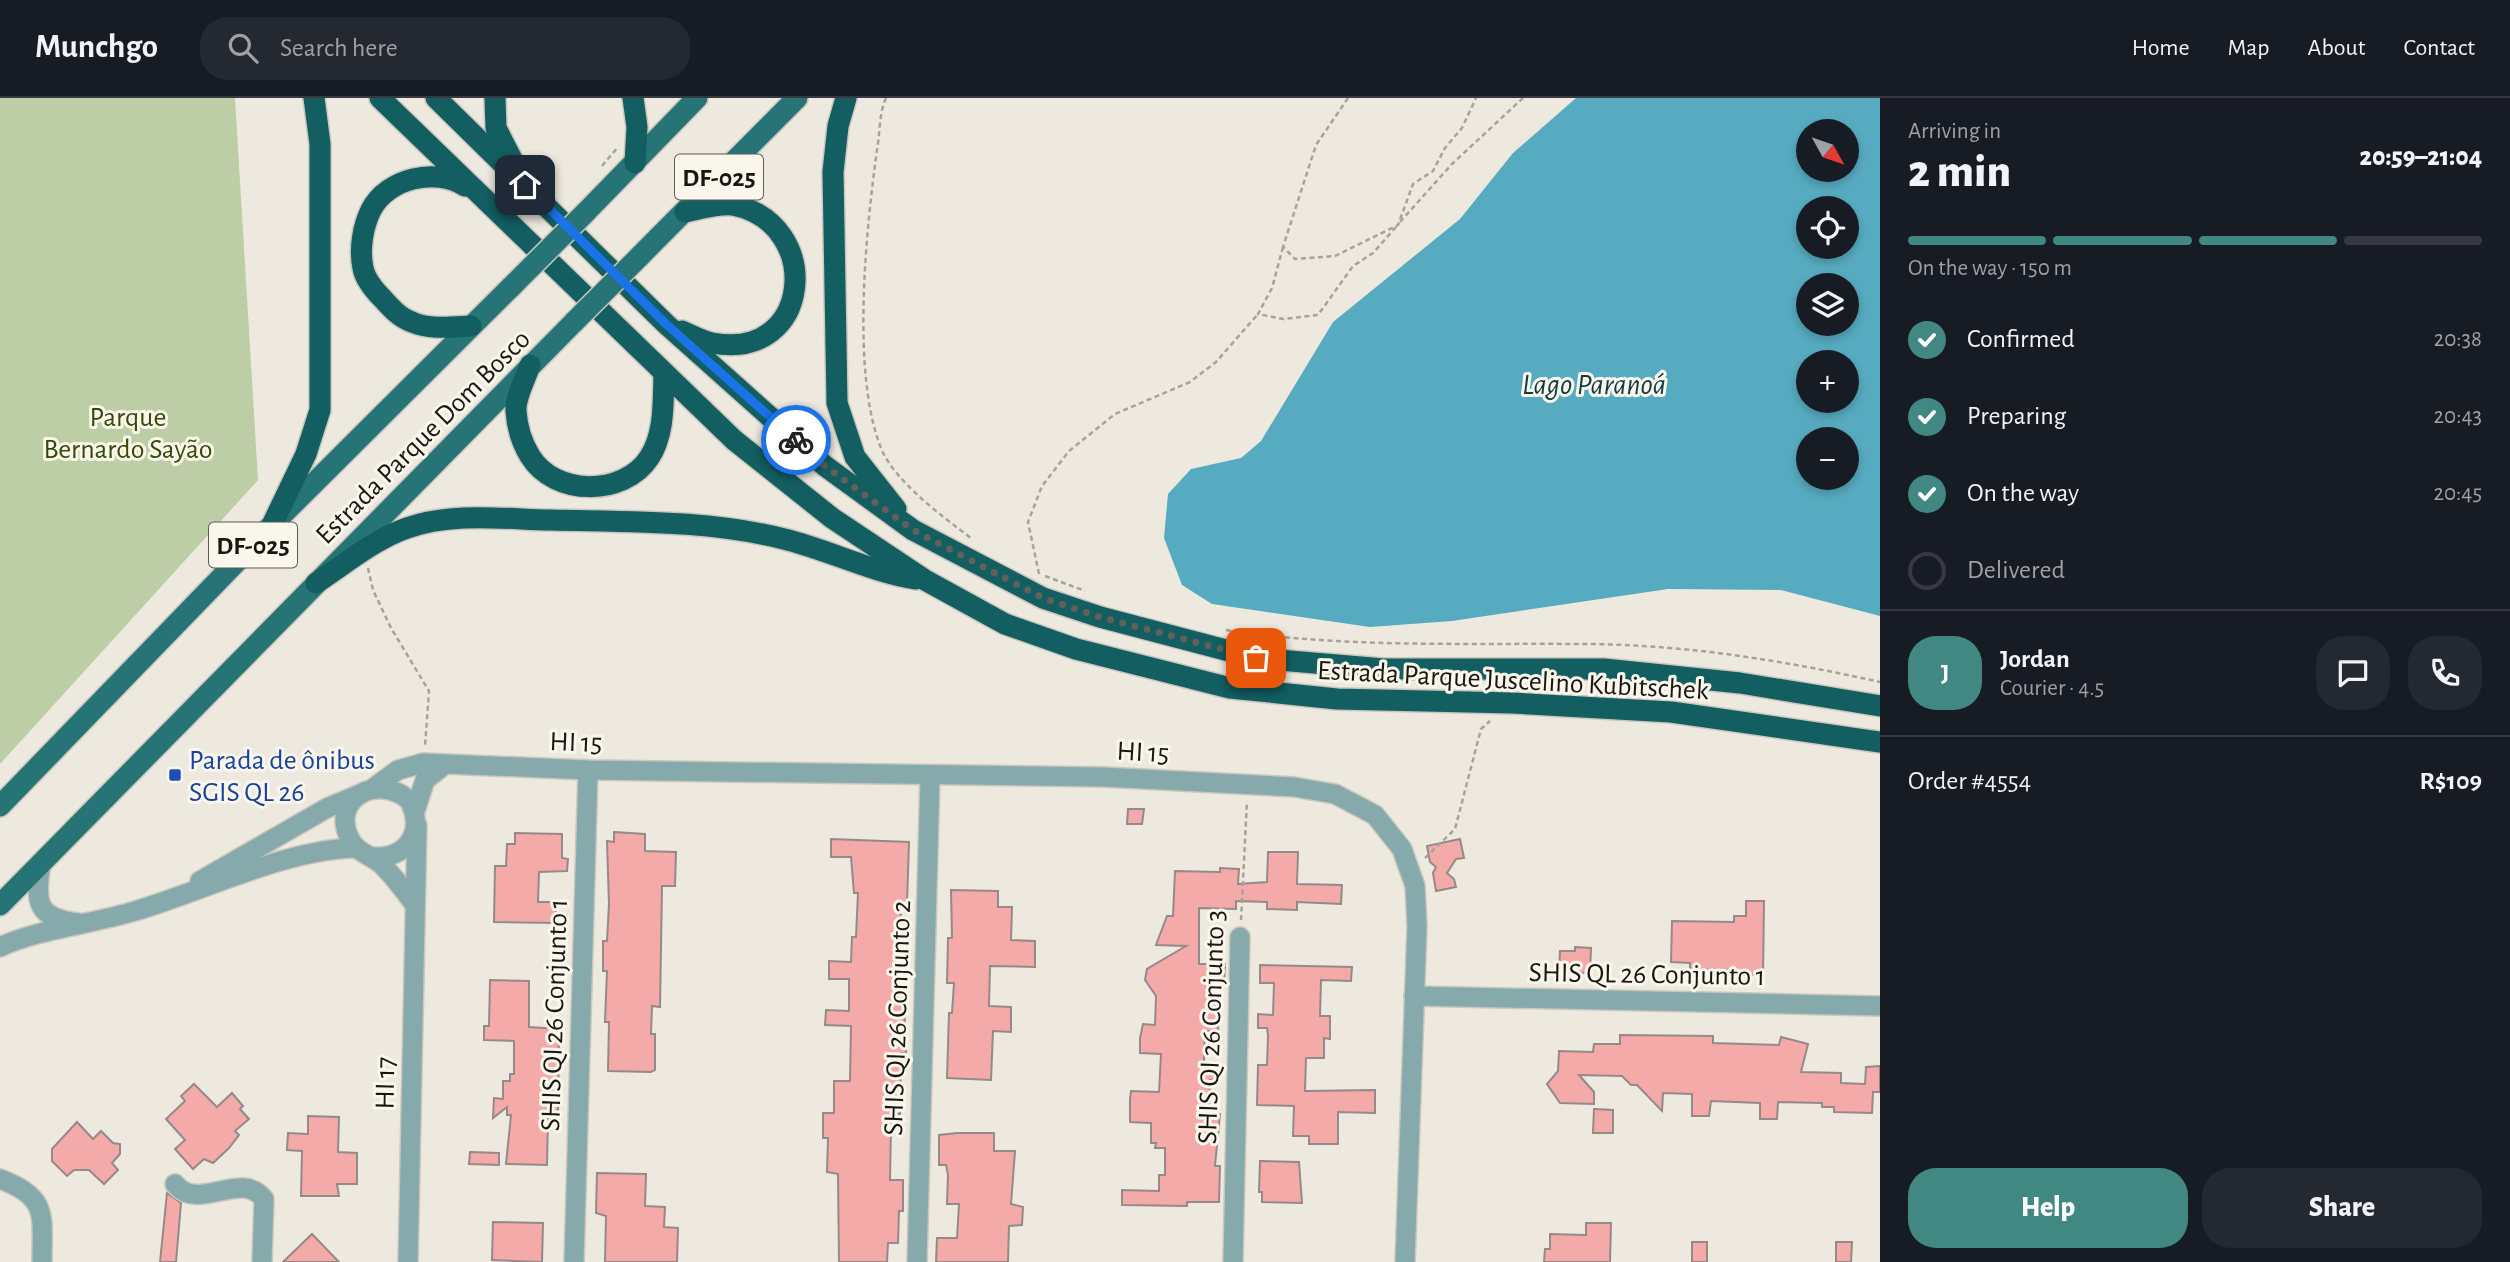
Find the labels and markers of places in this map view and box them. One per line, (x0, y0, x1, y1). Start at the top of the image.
pin (495, 155, 555, 215)
pin (1226, 628, 1286, 688)
place label: Parada de ônibus SGIS QL 26 (189, 747, 375, 807)
marker: Parada de ônibus SGIS QL 26 (167, 767, 183, 783)

